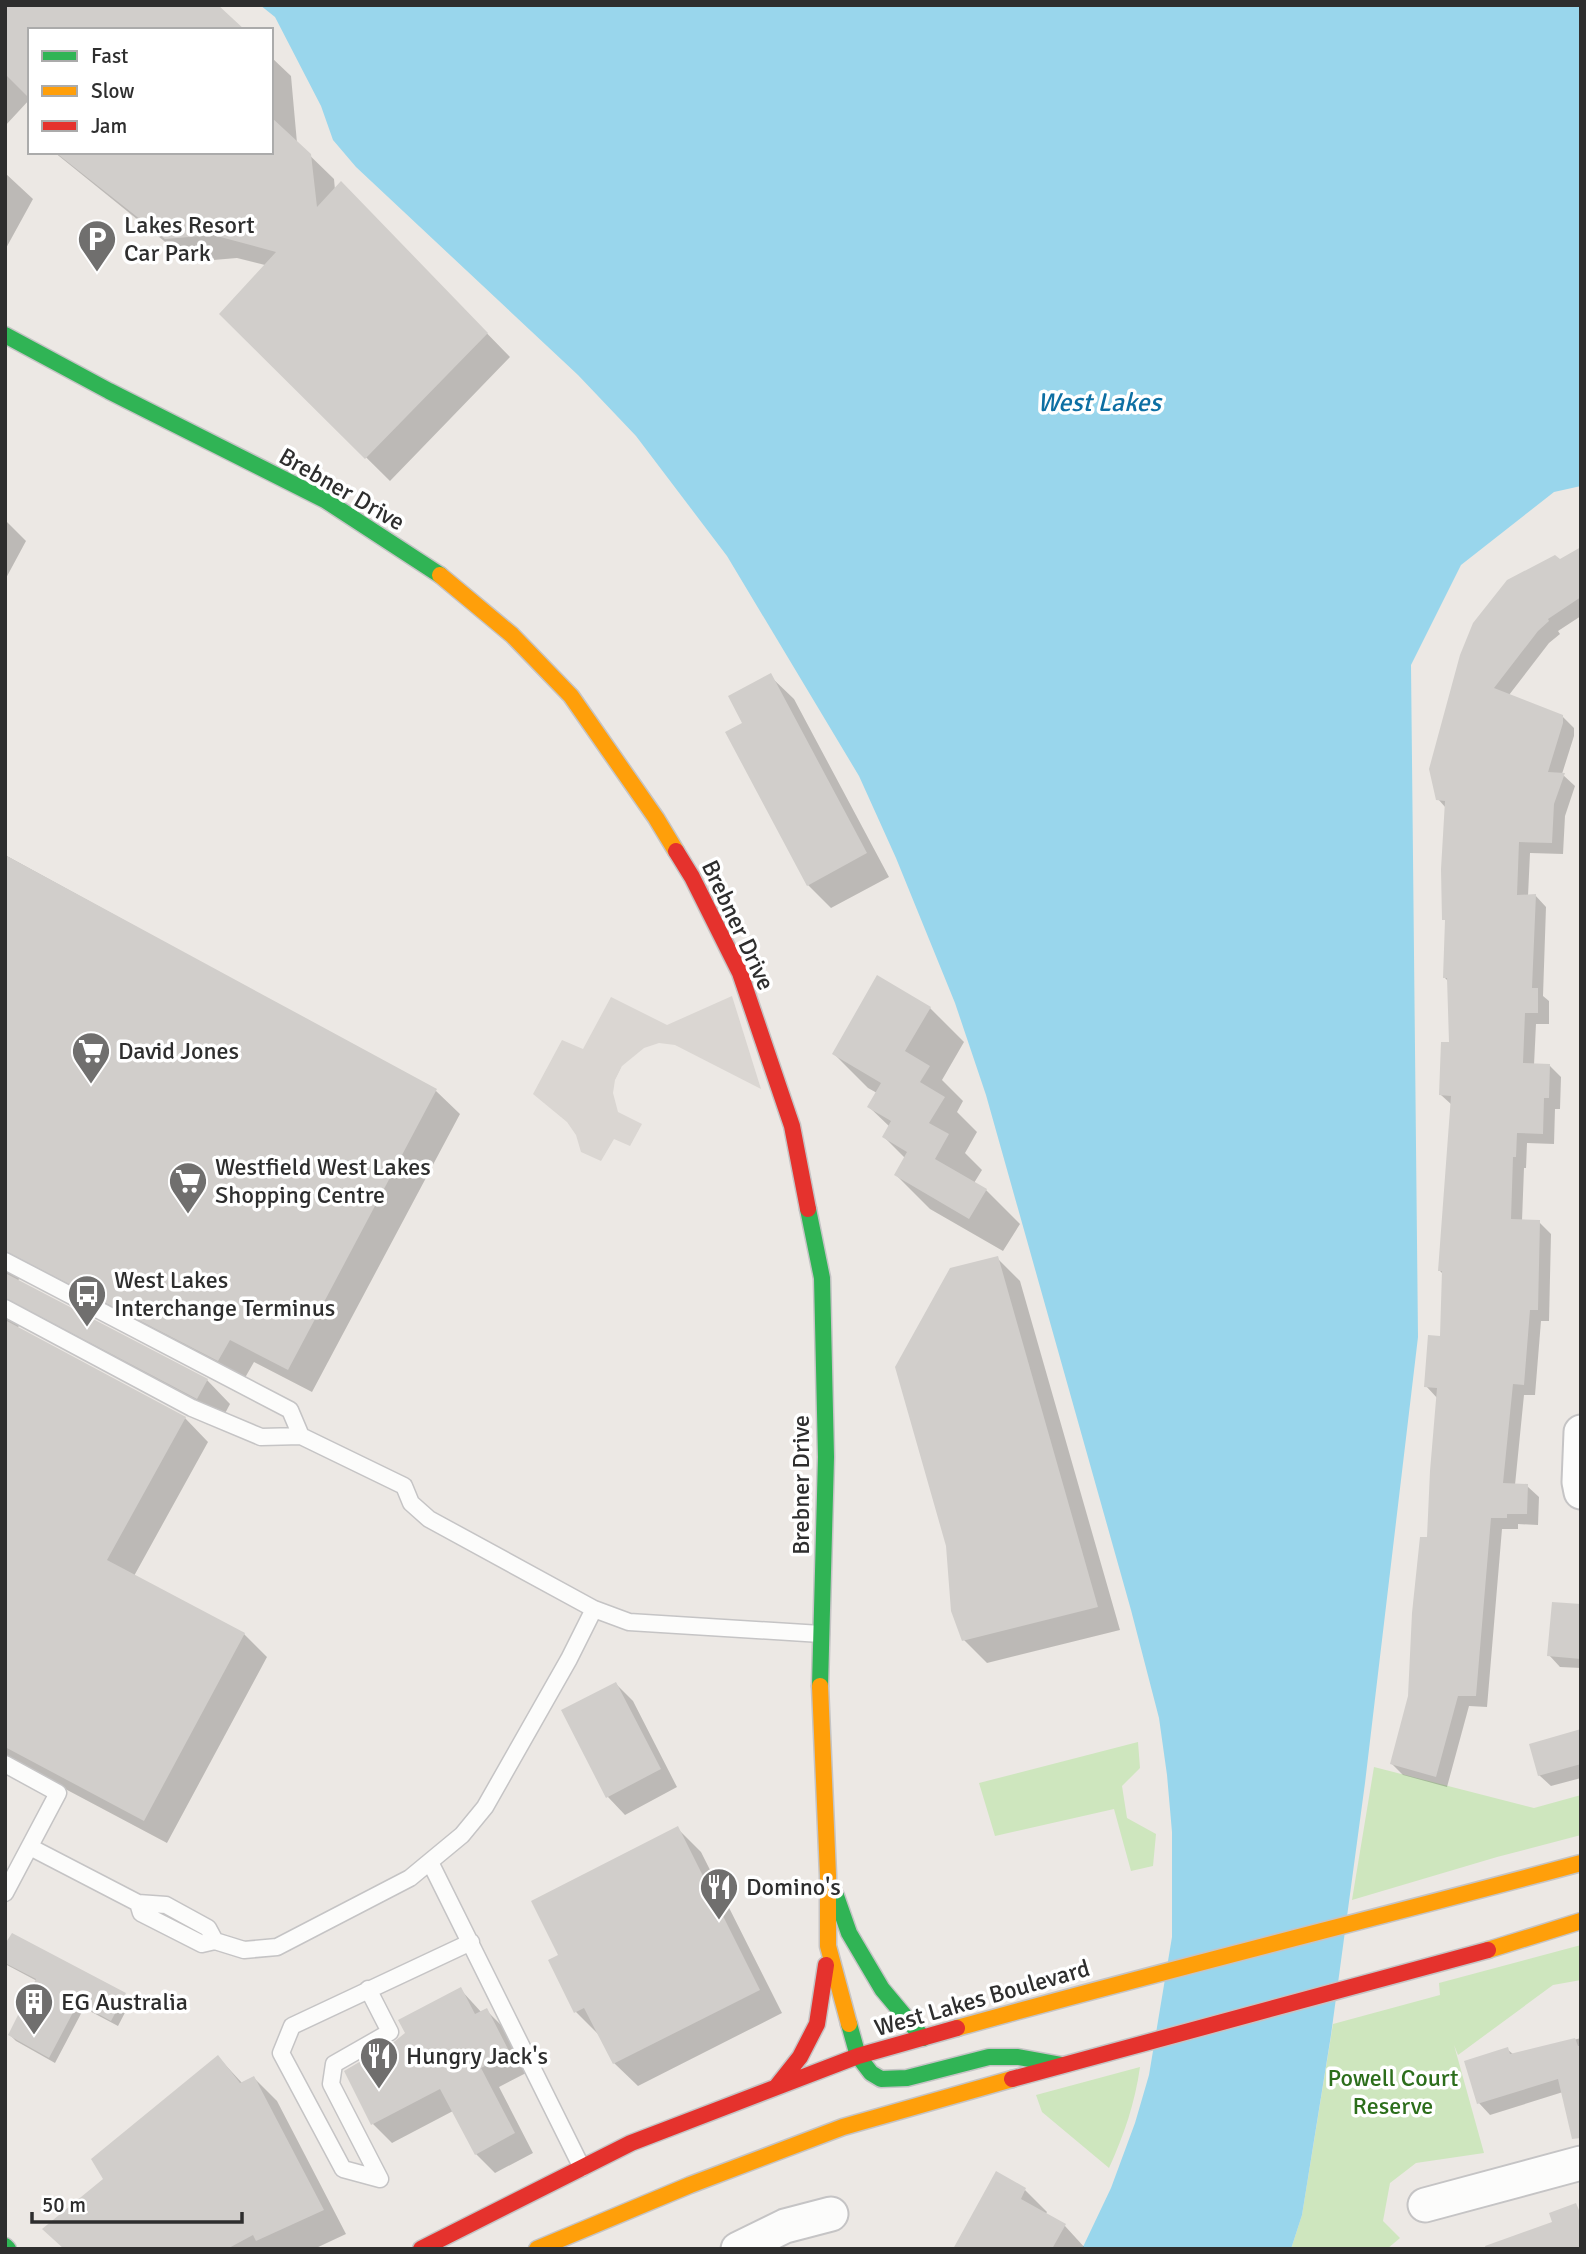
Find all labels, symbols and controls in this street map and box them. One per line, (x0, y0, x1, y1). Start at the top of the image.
legend (28, 28, 273, 154)
text: Fast (91, 43, 128, 69)
text: Slow (91, 78, 135, 104)
text: Jam (91, 113, 127, 139)
place label: Lakes Resort Car Park (124, 210, 255, 268)
parking icon: Lakes Resort Car Park (76, 218, 118, 273)
water label: West Lakes (1037, 387, 1163, 419)
street label: Brebner Drive (274, 441, 410, 537)
street label: Brebner Drive (695, 855, 781, 995)
supermarket icon: David Jones (70, 1030, 112, 1085)
place label: David Jones (118, 1036, 239, 1066)
place label: Westfield West Lakes Shopping Centre (215, 1152, 431, 1210)
supermarket icon: Westfield West Lakes Shopping Centre (167, 1160, 209, 1215)
place label: West Lakes Interchange Terminus (114, 1265, 335, 1323)
bus stop icon: West Lakes Interchange Terminus (66, 1273, 108, 1328)
street label: Brebner Drive (786, 1415, 816, 1555)
restaurant icon: Domino's (698, 1866, 740, 1921)
place label: Domino's (746, 1872, 841, 1902)
street label: West Lakes Boulevard (871, 1953, 1093, 2043)
building icon: EG Australia (13, 1981, 55, 2036)
place label: EG Australia (61, 1987, 188, 2017)
restaurant icon: Hungry Jack's (358, 2035, 400, 2090)
place label: Hungry Jack's (406, 2041, 548, 2071)
park label: Powell Court Reserve (1328, 2063, 1459, 2121)
scale bar (32, 2180, 242, 2224)
text: 50 m (42, 2192, 86, 2218)

